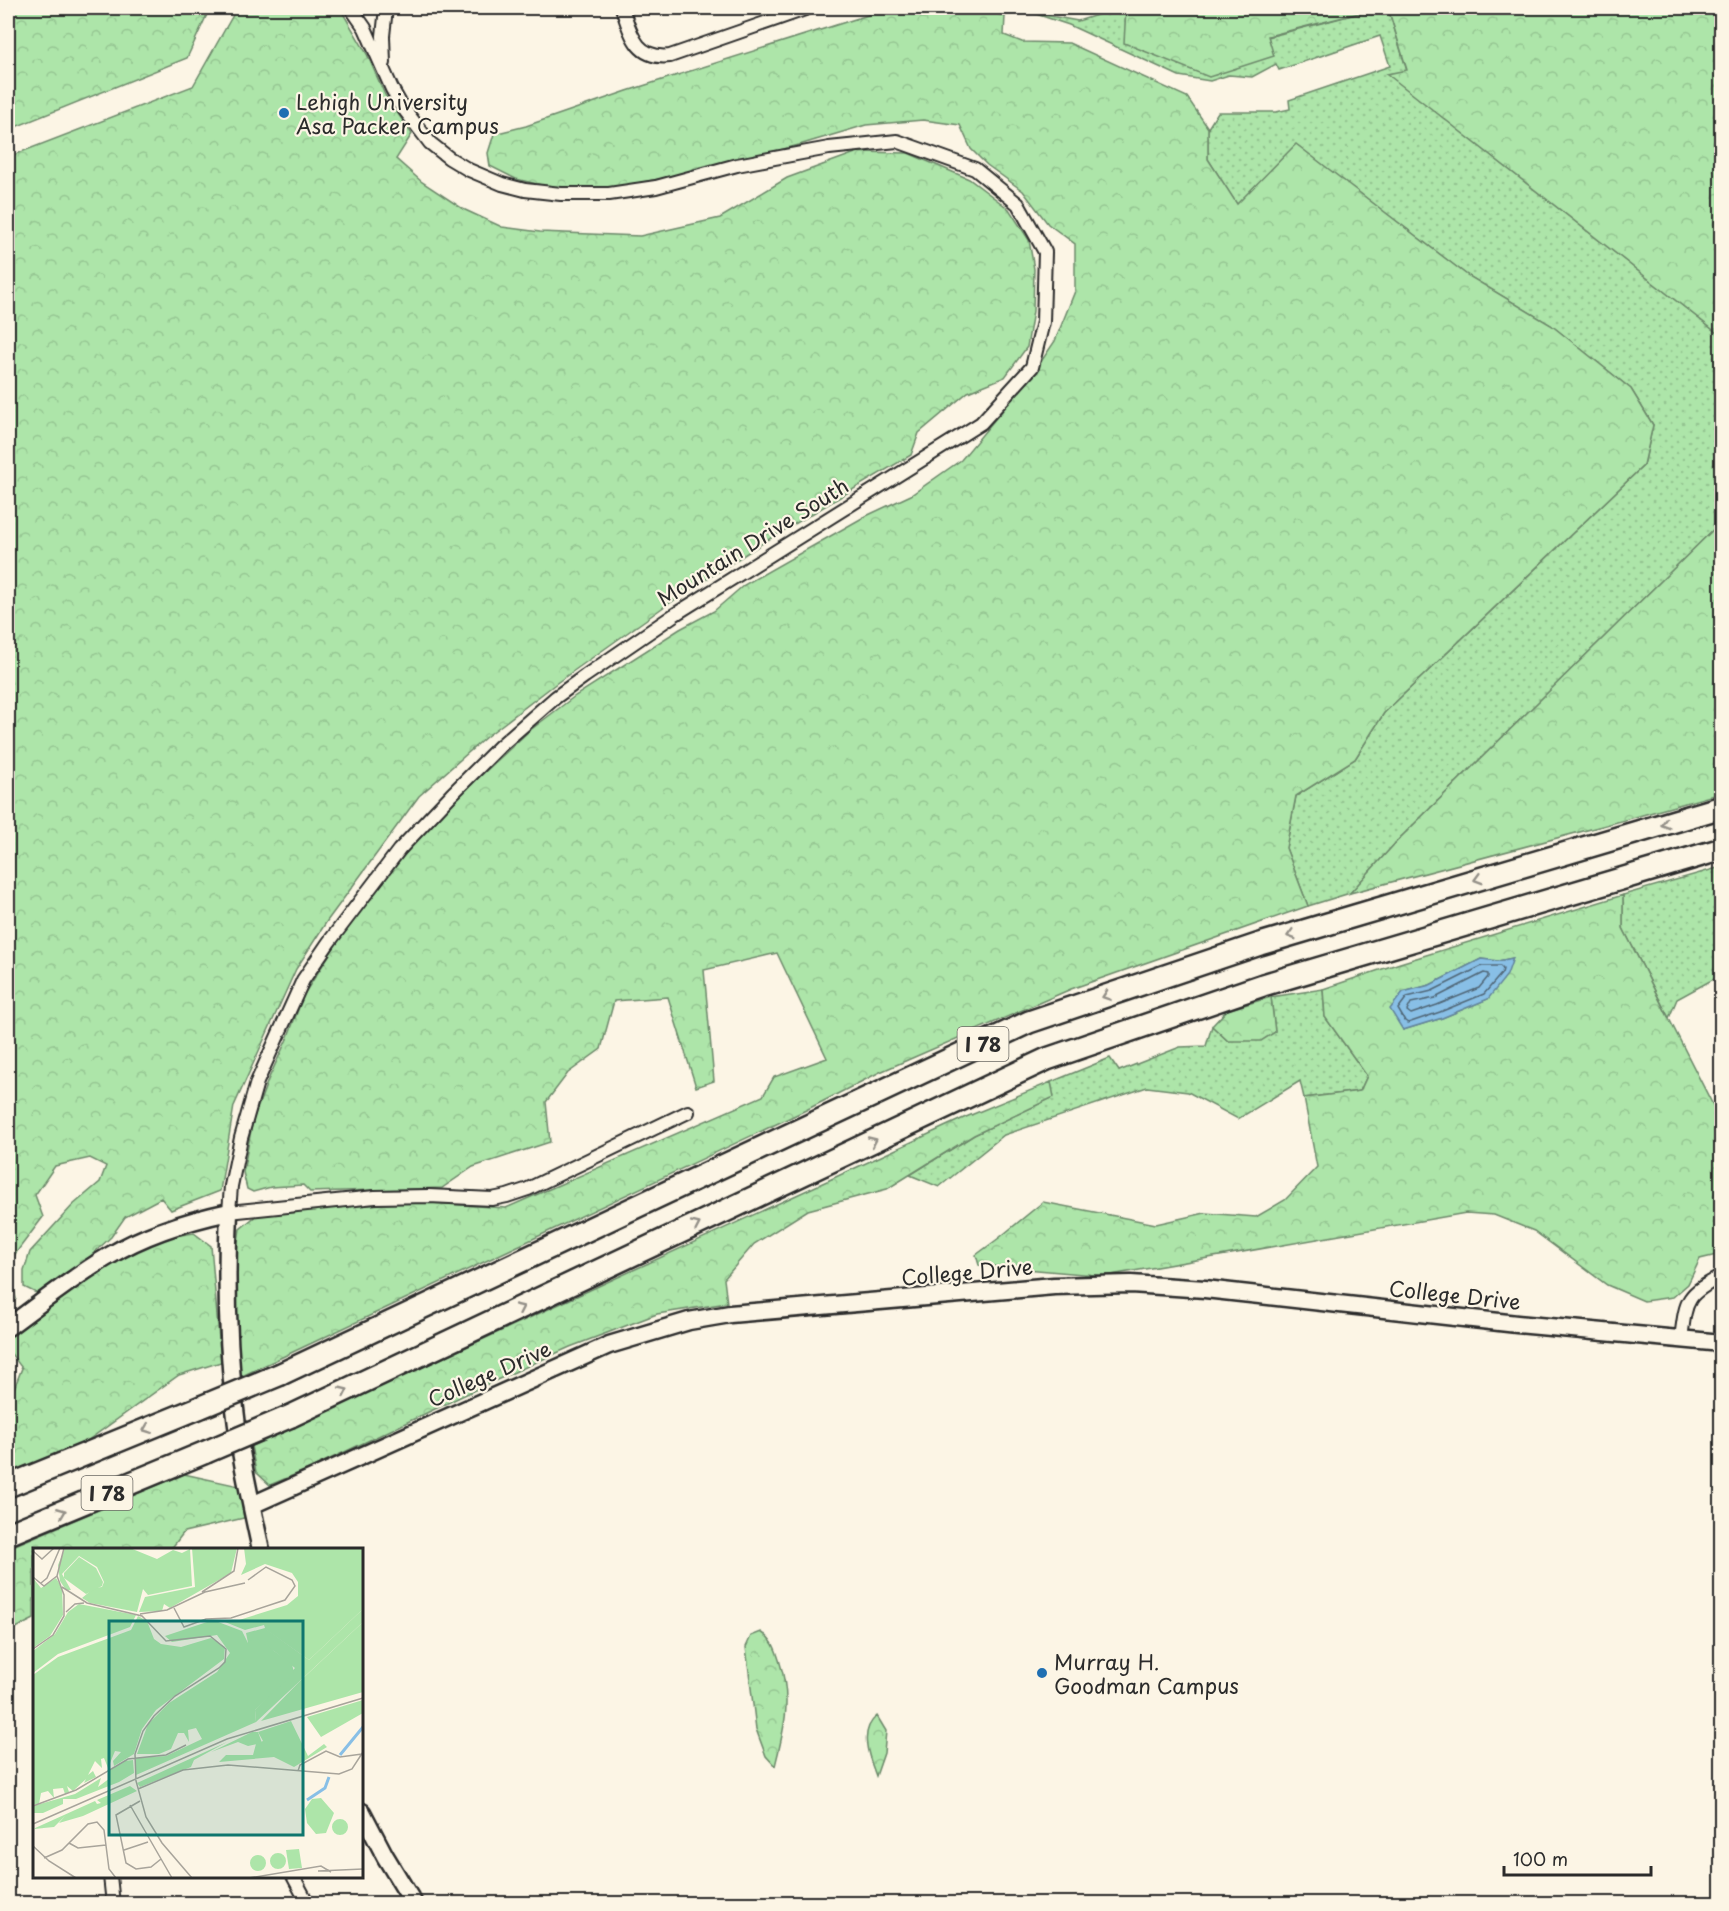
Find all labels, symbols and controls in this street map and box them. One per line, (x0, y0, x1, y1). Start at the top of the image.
place label: Lehigh University Asa Packer Campus (296, 85, 499, 141)
marker: Lehigh University Asa Packer Campus (277, 106, 291, 120)
street label: Mountain Drive South (650, 469, 854, 613)
one-way arrow (1660, 817, 1671, 829)
one-way arrow (1474, 872, 1484, 884)
one-way arrow (1287, 928, 1297, 940)
one-way arrow (1101, 988, 1112, 1001)
road number: I 78 (958, 1027, 1008, 1061)
one-way arrow (866, 1137, 877, 1149)
one-way arrow (690, 1220, 701, 1232)
street label: College Drive (900, 1249, 1034, 1293)
street label: College Drive (1388, 1271, 1522, 1317)
one-way arrow (514, 1304, 525, 1316)
street label: College Drive (422, 1331, 556, 1415)
one-way arrow (337, 1387, 348, 1399)
one-way arrow (142, 1422, 153, 1434)
road number: I 78 (82, 1476, 132, 1510)
one-way arrow (55, 1507, 66, 1519)
inset map (33, 1548, 363, 1878)
place label: Murray H. Goodman Campus (1054, 1645, 1239, 1701)
marker: Murray H. Goodman Campus (1035, 1666, 1049, 1680)
scale bar (1504, 1839, 1651, 1877)
text: 100 m (1513, 1845, 1568, 1872)

